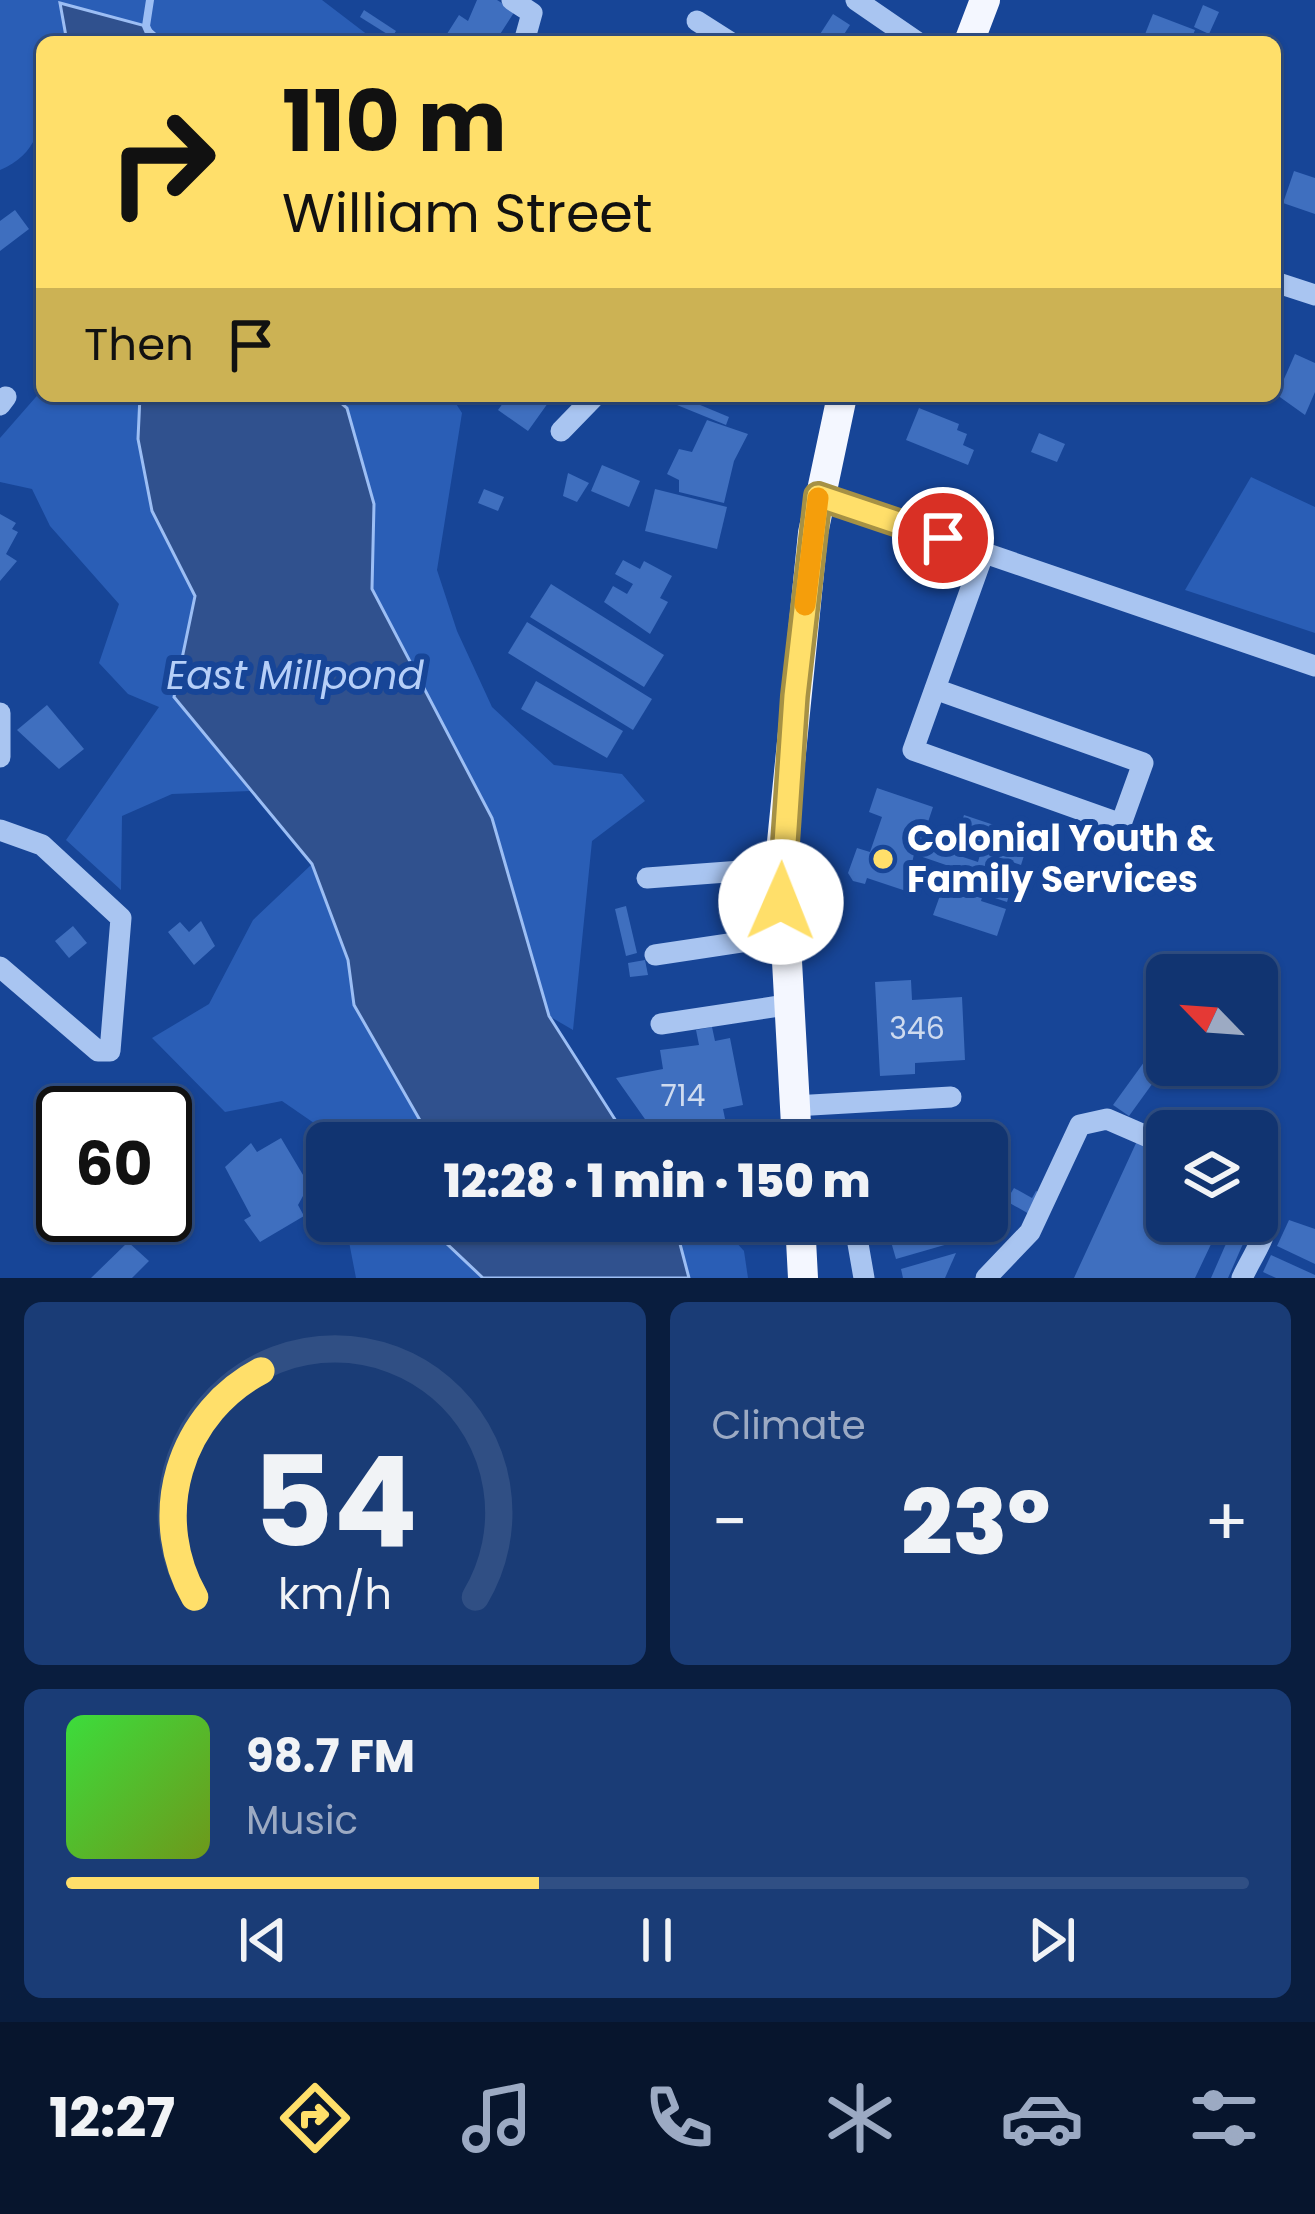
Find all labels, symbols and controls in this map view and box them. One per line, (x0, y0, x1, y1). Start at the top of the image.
text: 110 m (282, 63, 507, 180)
icon: right (84, 84, 240, 240)
text: William Street (282, 175, 653, 251)
icon: arrive (218, 312, 284, 378)
text: Then (84, 313, 194, 376)
pin (892, 487, 994, 589)
icon: arrive (910, 505, 976, 571)
water label: East Millpond (166, 648, 424, 703)
place label: Colonial Youth & Family Services (907, 813, 1215, 905)
position arrow (718, 839, 844, 965)
marker: Colonial Youth & Family Services (870, 846, 896, 872)
north arrow (1146, 954, 1278, 1086)
map controls (1146, 954, 1278, 1242)
house number: 346 (889, 1007, 945, 1050)
house number: 714 (661, 1074, 705, 1117)
speed limit sign: 60 (36, 1086, 192, 1242)
button: layers (1146, 1110, 1278, 1242)
text: 12:28 · 1 min · 150 m (444, 1150, 870, 1213)
text: Climate (712, 1398, 866, 1453)
text: 54 (252, 1415, 418, 1590)
text: 23° (901, 1459, 1051, 1586)
text: − (712, 1476, 748, 1568)
text: + (1204, 1476, 1249, 1568)
text: km/h (278, 1563, 392, 1623)
text: 98.7 FM (246, 1725, 415, 1788)
text: Music (246, 1793, 358, 1848)
icon: previous (230, 1907, 296, 1973)
icon: pause (624, 1907, 690, 1973)
icon: next (1019, 1907, 1085, 1973)
icon: directions (273, 2076, 357, 2160)
icon: music (455, 2076, 539, 2160)
icon: phone (637, 2076, 721, 2160)
icon: climate (818, 2076, 902, 2160)
icon: car (1000, 2076, 1084, 2160)
icon: filters (1182, 2076, 1266, 2160)
text: 12:27 (49, 2080, 175, 2156)

